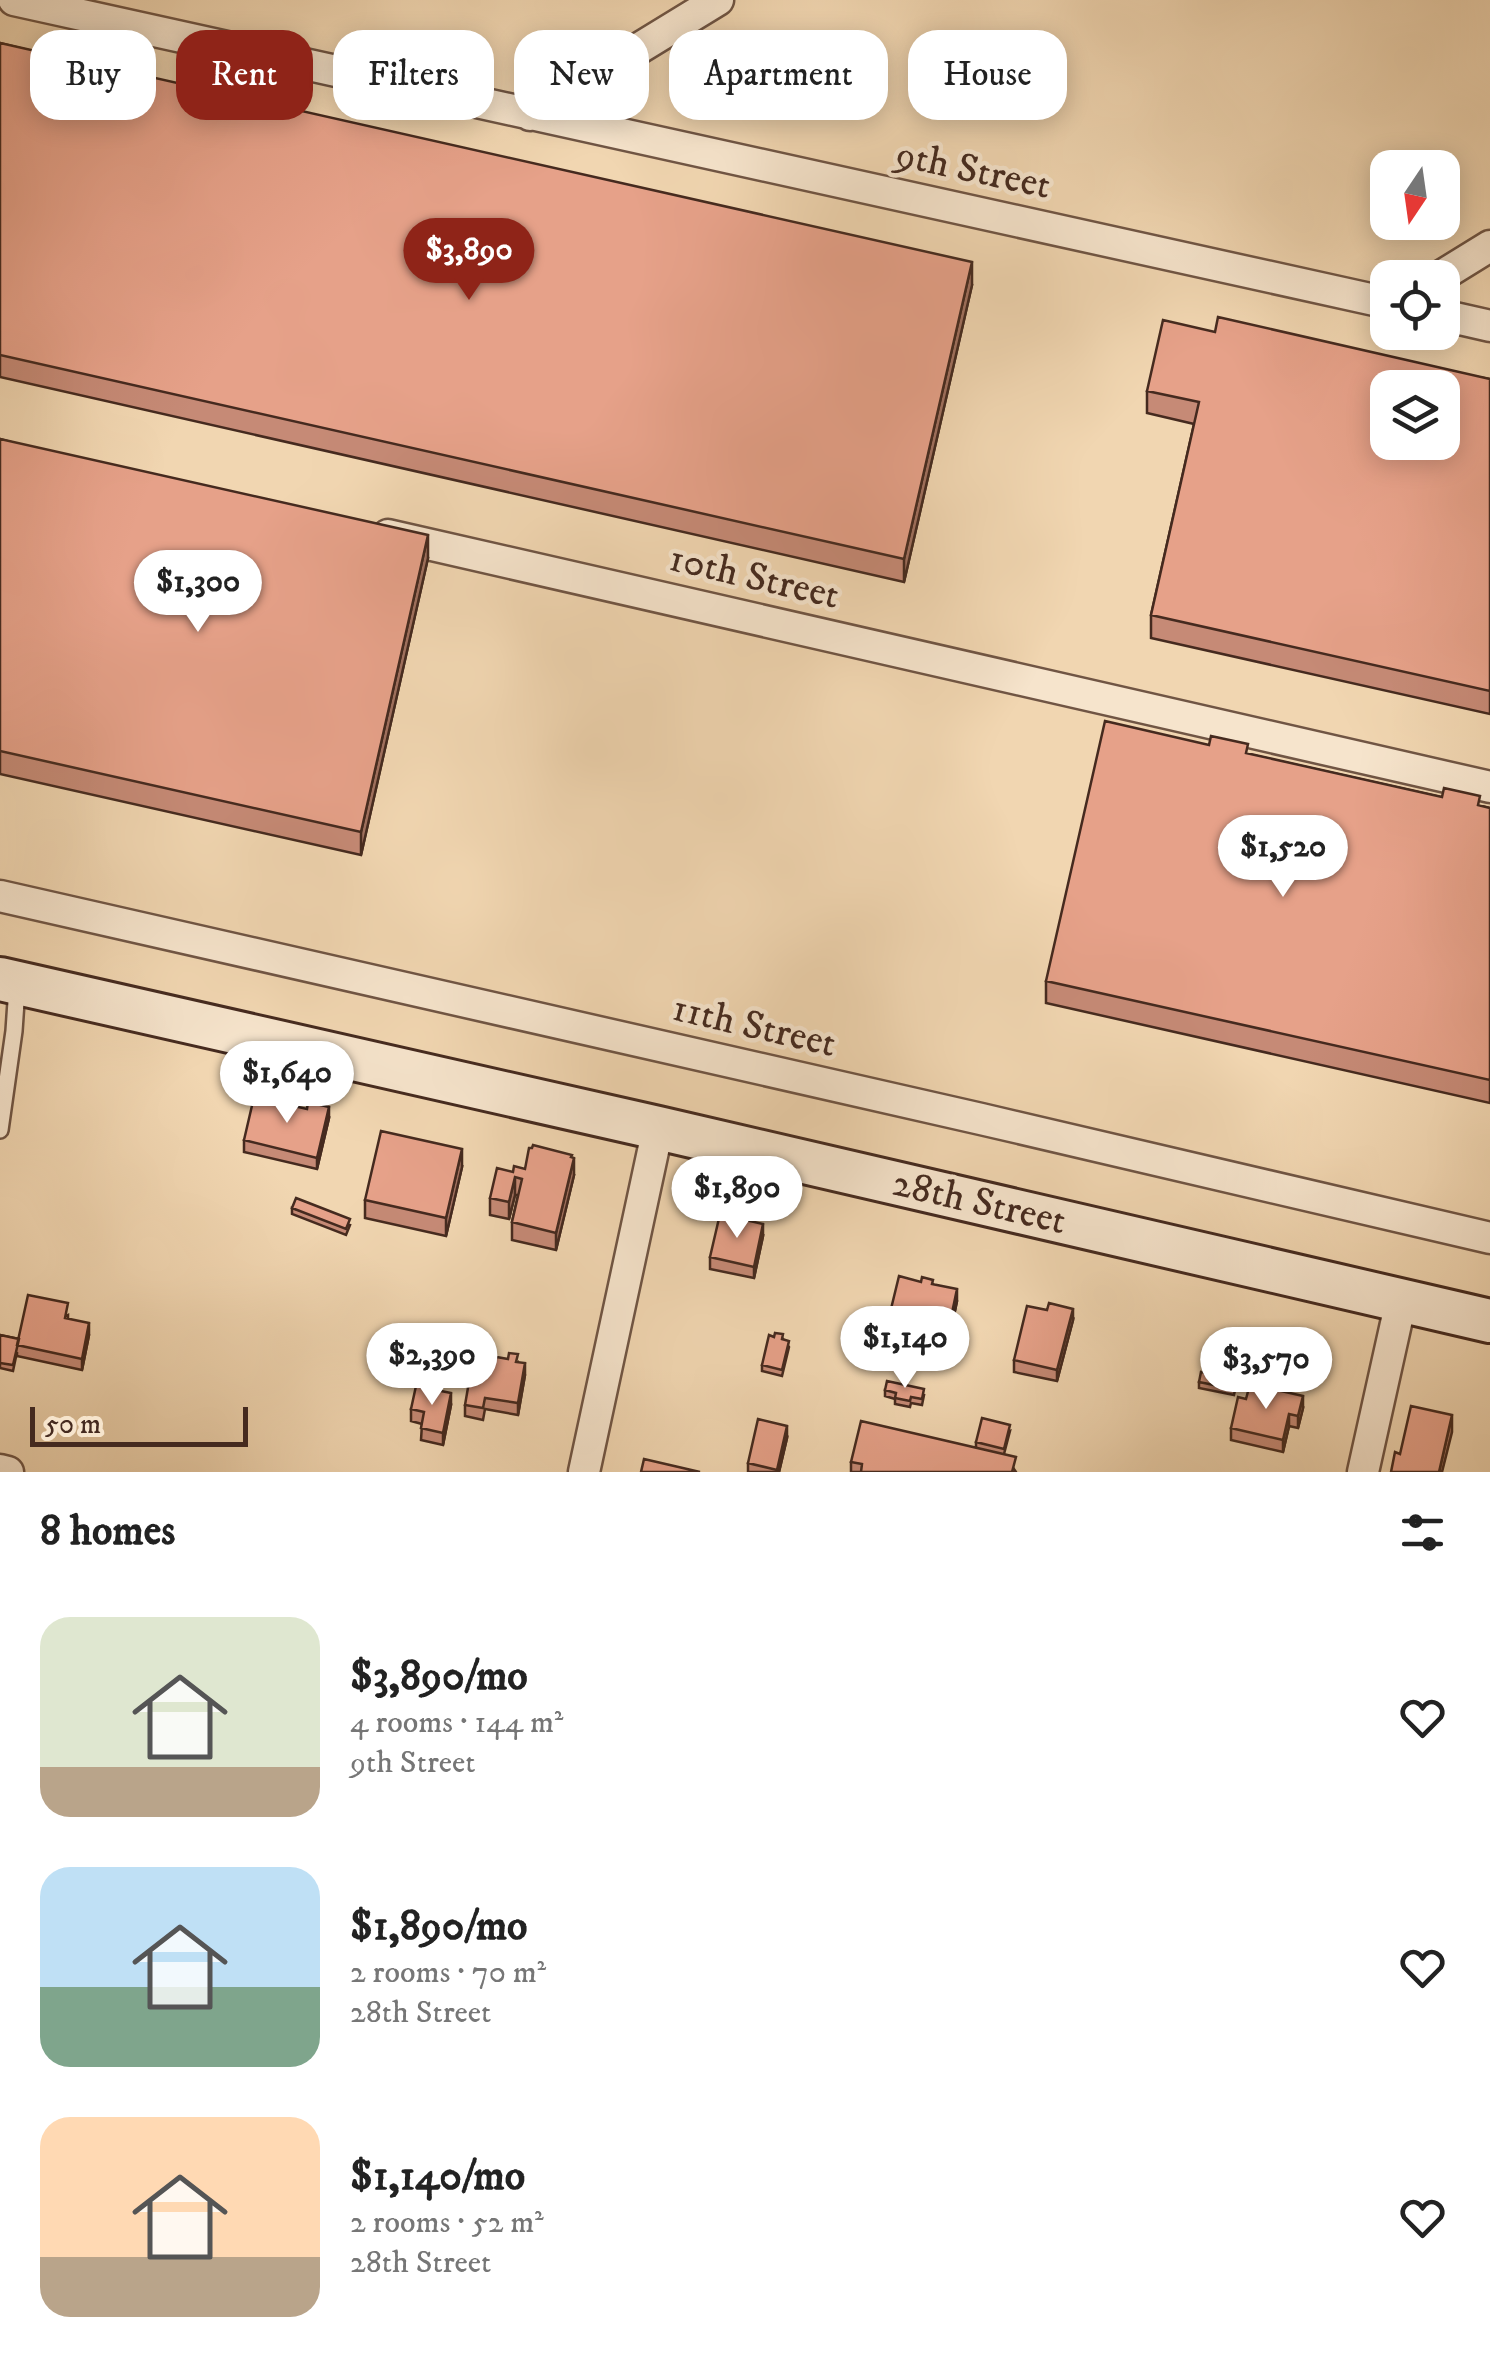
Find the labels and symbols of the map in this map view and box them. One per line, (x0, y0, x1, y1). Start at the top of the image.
street label: 9th Street (889, 130, 1055, 212)
north arrow (1370, 150, 1460, 240)
pin: $3,890 (388, 218, 550, 303)
street label: 10th Street (664, 534, 844, 622)
pin: $1,300 (117, 550, 279, 635)
pin: $1,520 (1202, 815, 1364, 900)
street label: 11th Street (667, 984, 841, 1070)
pin: $1,640 (206, 1041, 368, 1126)
pin: $1,890 (656, 1156, 818, 1241)
street label: 28th Street (887, 1159, 1071, 1247)
pin: $1,140 (824, 1306, 986, 1391)
pin: $2,390 (351, 1323, 513, 1408)
pin: $3,570 (1185, 1327, 1347, 1412)
scale bar (30, 1402, 248, 1446)

